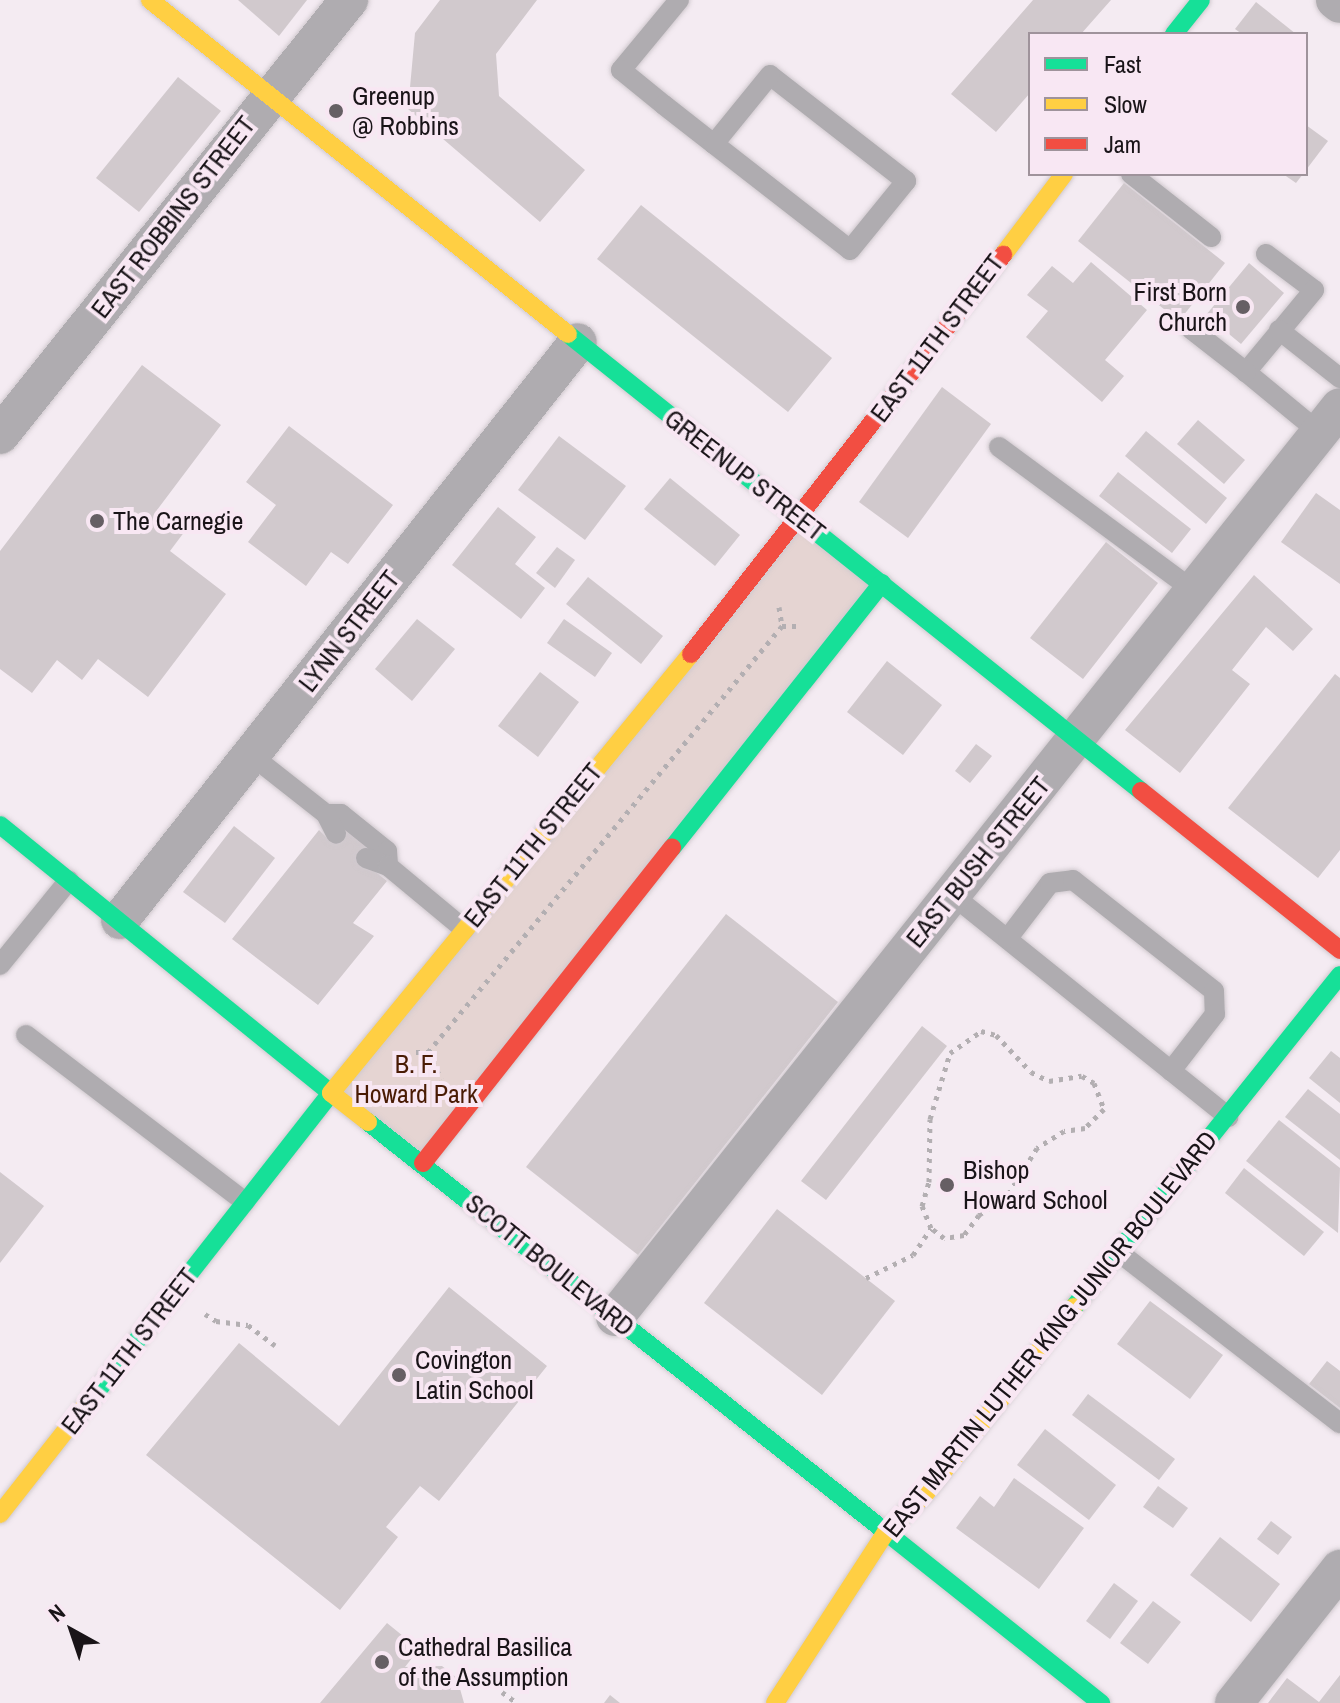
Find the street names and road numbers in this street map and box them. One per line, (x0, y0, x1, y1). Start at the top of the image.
street label: EAST ROBBINS STREET (84, 110, 262, 324)
street label: EAST 11TH STREET (864, 248, 1010, 428)
street label: GREENUP STREET (658, 403, 832, 547)
street label: LYNN STREET (292, 564, 406, 698)
street label: EAST 11TH STREET (457, 757, 609, 933)
street label: EAST BUSH STREET (900, 770, 1056, 954)
street label: EAST MARTIN LUTHER KING JUNIOR BOULEVARD (876, 1125, 1224, 1543)
street label: SCOTT BOULEVARD (459, 1187, 641, 1343)
street label: EAST 11TH STREET (54, 1262, 204, 1440)

